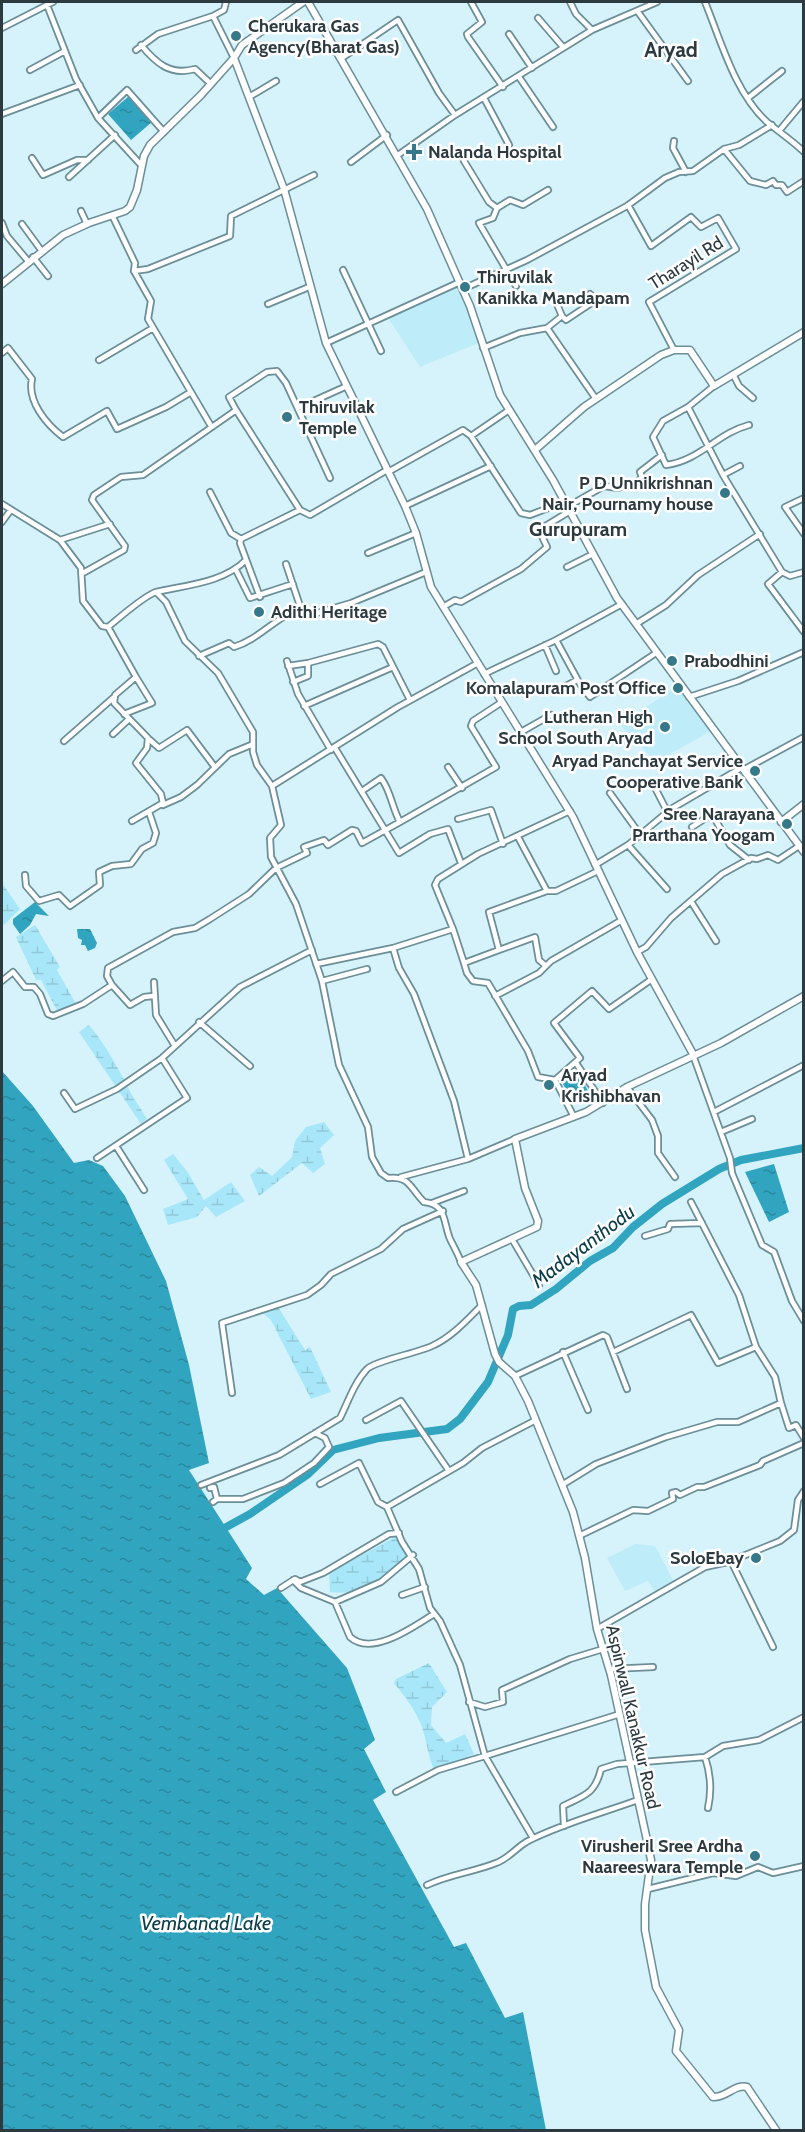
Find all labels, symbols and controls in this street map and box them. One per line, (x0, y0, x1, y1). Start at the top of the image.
place label: Cherukara Gas Agency(Bharat Gas) (248, 15, 400, 58)
marker: Cherukara Gas Agency(Bharat Gas) (229, 29, 243, 43)
district label: Aryad (644, 37, 698, 62)
place label: Nalanda Hospital (428, 141, 562, 163)
marker: Nalanda Hospital (405, 143, 423, 161)
street label: Tharayil Rd (645, 232, 727, 294)
place label: Thiruvilak Kanikka Mandapam (477, 266, 630, 309)
marker: Thiruvilak Kanikka Mandapam (458, 280, 472, 294)
place label: Thiruvilak Temple (299, 396, 375, 439)
marker: Thiruvilak Temple (280, 410, 294, 424)
place label: P D Unnikrishnan Nair, Pournamy house (542, 472, 713, 515)
marker: P D Unnikrishnan Nair, Pournamy house (718, 486, 732, 500)
district label: Gurupuram (529, 517, 627, 541)
place label: Adithi Heritage (271, 601, 387, 623)
marker: Adithi Heritage (252, 605, 266, 619)
place label: Prabodhini (684, 650, 769, 672)
marker: Prabodhini (665, 654, 679, 668)
place label: Komalapuram Post Office (466, 677, 666, 699)
marker: Komalapuram Post Office (671, 681, 685, 695)
place label: Lutheran High School South Aryad (498, 706, 653, 749)
marker: Lutheran High School South Aryad (658, 720, 672, 734)
place label: Aryad Panchayat Service Cooperative Bank (552, 750, 743, 793)
marker: Aryad Panchayat Service Cooperative Bank (748, 764, 762, 778)
place label: Sree Narayana Prarthana Yoogam (632, 803, 775, 846)
marker: Sree Narayana Prarthana Yoogam (780, 817, 794, 831)
place label: Aryad Krishibhavan (561, 1064, 661, 1107)
marker: Aryad Krishibhavan (542, 1078, 556, 1092)
water label: Madayanthodu (526, 1199, 640, 1293)
place label: SoloEbay (670, 1547, 744, 1569)
marker: SoloEbay (749, 1551, 763, 1565)
street label: Aspinwall Kanakkur Road (601, 1623, 665, 1811)
place label: Virusheril Sree Ardha Naareeswara Temple (581, 1835, 743, 1878)
marker: Virusheril Sree Ardha Naareeswara Temple (748, 1849, 762, 1863)
water label: Vembanad Lake (141, 1911, 271, 1935)

